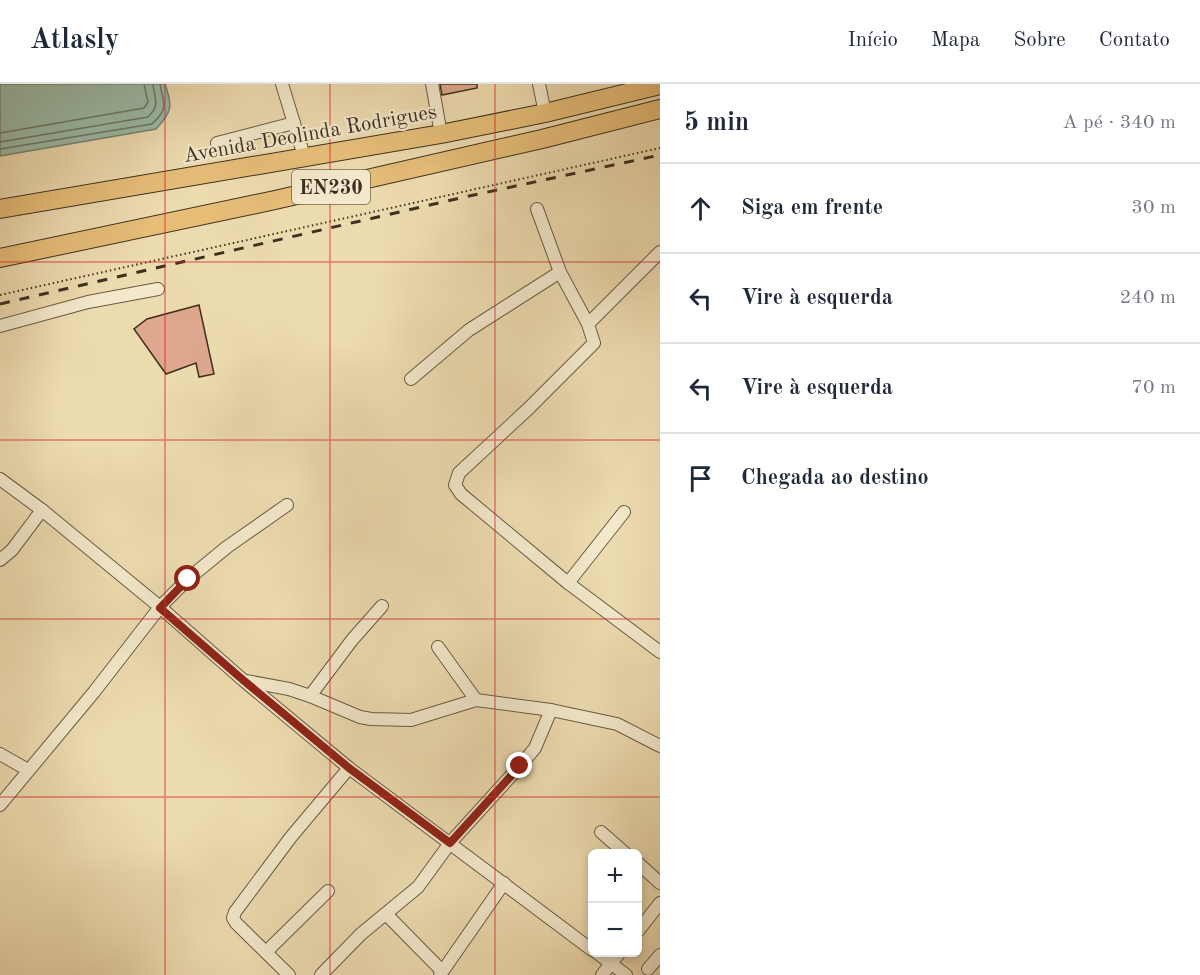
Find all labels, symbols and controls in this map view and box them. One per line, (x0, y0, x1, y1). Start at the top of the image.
text: Atlasly (30, 27, 120, 55)
text: Início (847, 30, 898, 51)
text: Mapa (931, 30, 980, 51)
text: Sobre (1013, 30, 1066, 51)
text: Contato (1099, 30, 1170, 51)
street label: Avenida Deolinda Rodrigues (182, 102, 439, 167)
text: 5 min (684, 110, 749, 136)
text: A pé · 340 m (1062, 113, 1176, 133)
road number: EN230 (292, 170, 370, 204)
icon: ahead (684, 192, 717, 225)
text: Siga em frente (741, 197, 883, 219)
text: 30 m (1131, 198, 1176, 218)
icon: left (684, 282, 717, 315)
text: Vire à esquerda (741, 287, 893, 309)
text: 240 m (1120, 288, 1176, 308)
icon: left (684, 372, 717, 405)
text: Vire à esquerda (741, 377, 893, 399)
text: 70 m (1131, 378, 1176, 398)
icon: arrive (684, 462, 717, 495)
text: Chegada ao destino (741, 467, 929, 489)
route start (174, 565, 200, 591)
route end (506, 752, 532, 778)
map controls (588, 849, 642, 957)
button: + (588, 849, 642, 903)
button: − (588, 903, 642, 957)

